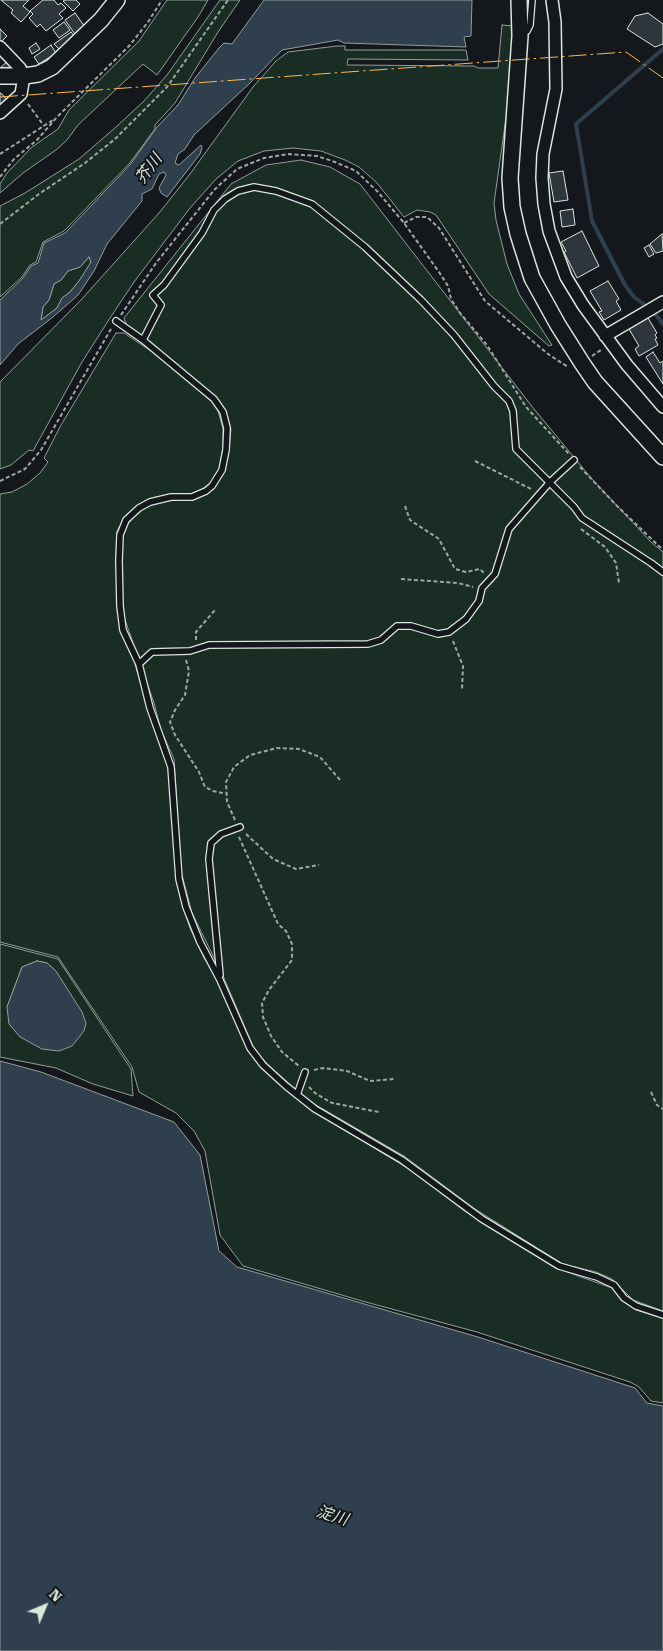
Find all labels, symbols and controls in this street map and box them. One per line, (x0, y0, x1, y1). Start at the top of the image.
water label: 芥川 (132, 150, 166, 188)
water label: 淀川 (314, 1502, 350, 1530)
north arrow (20, 1581, 70, 1631)
text: N (46, 1586, 65, 1605)

